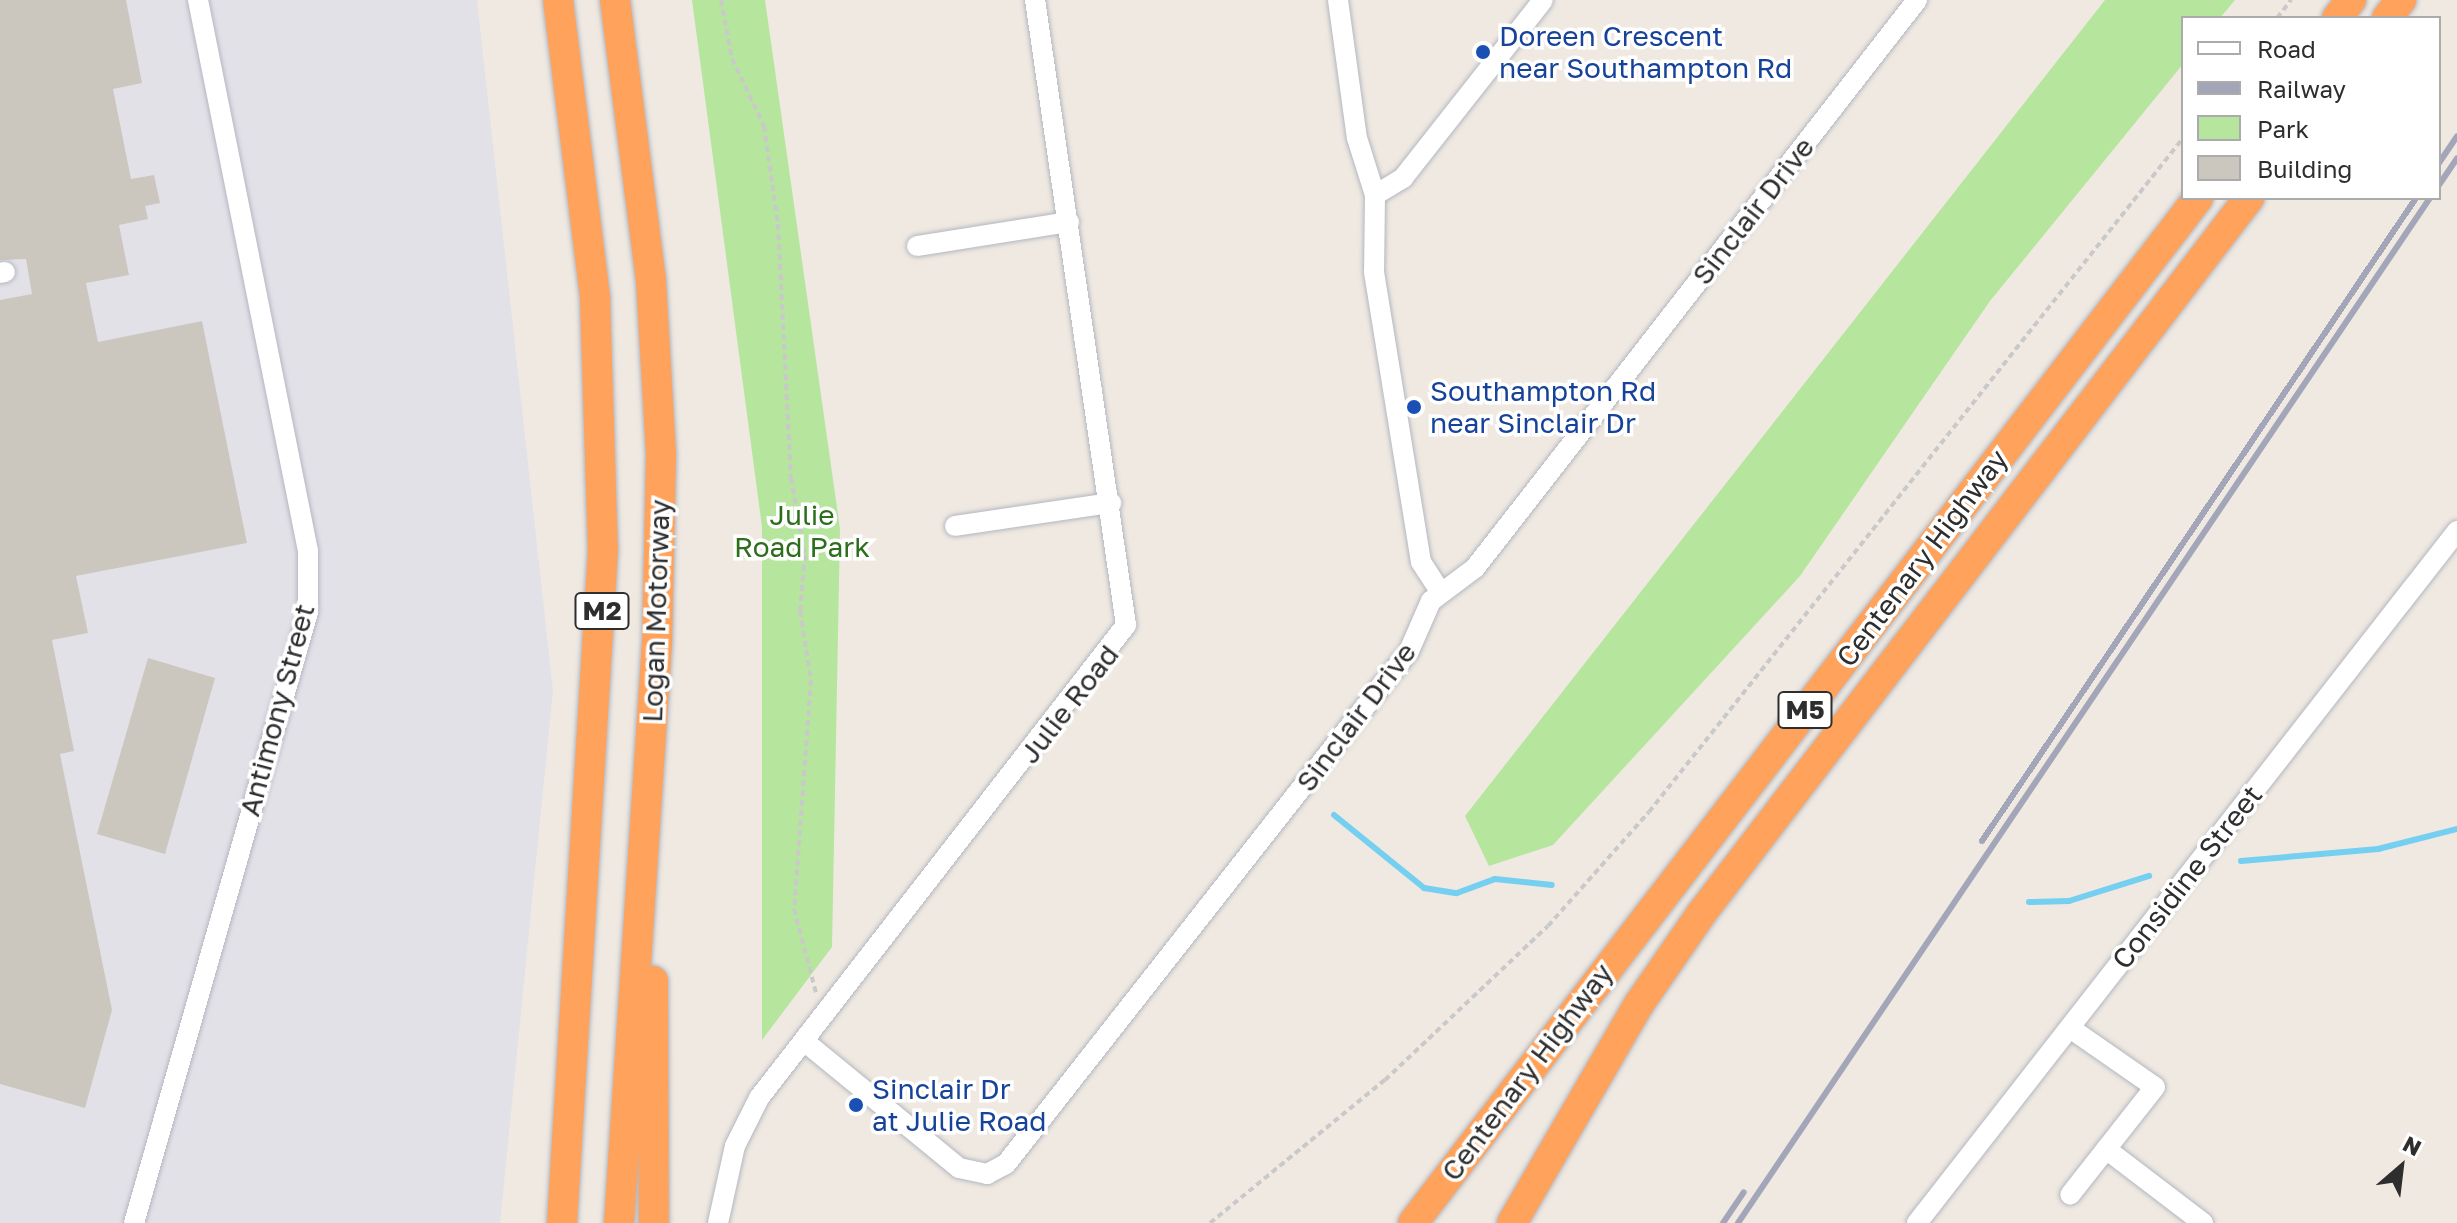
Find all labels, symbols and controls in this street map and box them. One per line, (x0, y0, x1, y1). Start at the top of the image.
legend (2181, 16, 2441, 200)
place label: Doreen Crescent near Southampton Rd (1499, 19, 1792, 85)
text: Road (2257, 34, 2316, 63)
marker: Doreen Crescent near Southampton Rd (1474, 43, 1492, 61)
text: Railway (2257, 74, 2346, 103)
text: Park (2257, 114, 2309, 143)
street label: Sinclair Drive (1685, 131, 1821, 291)
text: Building (2257, 154, 2352, 183)
place label: Southampton Rd near Sinclair Dr (1430, 374, 1656, 440)
marker: Southampton Rd near Sinclair Dr (1405, 398, 1423, 416)
street label: Centenary Highway (1829, 443, 2015, 673)
park label: Julie Road Park (734, 498, 870, 564)
street label: Logan Motorway (635, 499, 677, 723)
road number: M2 (574, 589, 630, 633)
street label: Antimony Street (233, 600, 321, 820)
street label: Sinclair Drive (1289, 636, 1423, 798)
street label: Julie Road (1012, 638, 1126, 770)
road number: M5 (1777, 688, 1833, 732)
street label: Considine Street (2105, 779, 2269, 975)
street label: Centenary Highway (1434, 957, 1620, 1187)
place label: Sinclair Dr at Julie Road (872, 1072, 1047, 1138)
marker: Sinclair Dr at Julie Road (847, 1096, 865, 1114)
north arrow (2361, 1127, 2441, 1207)
text: N (2399, 1130, 2426, 1161)

